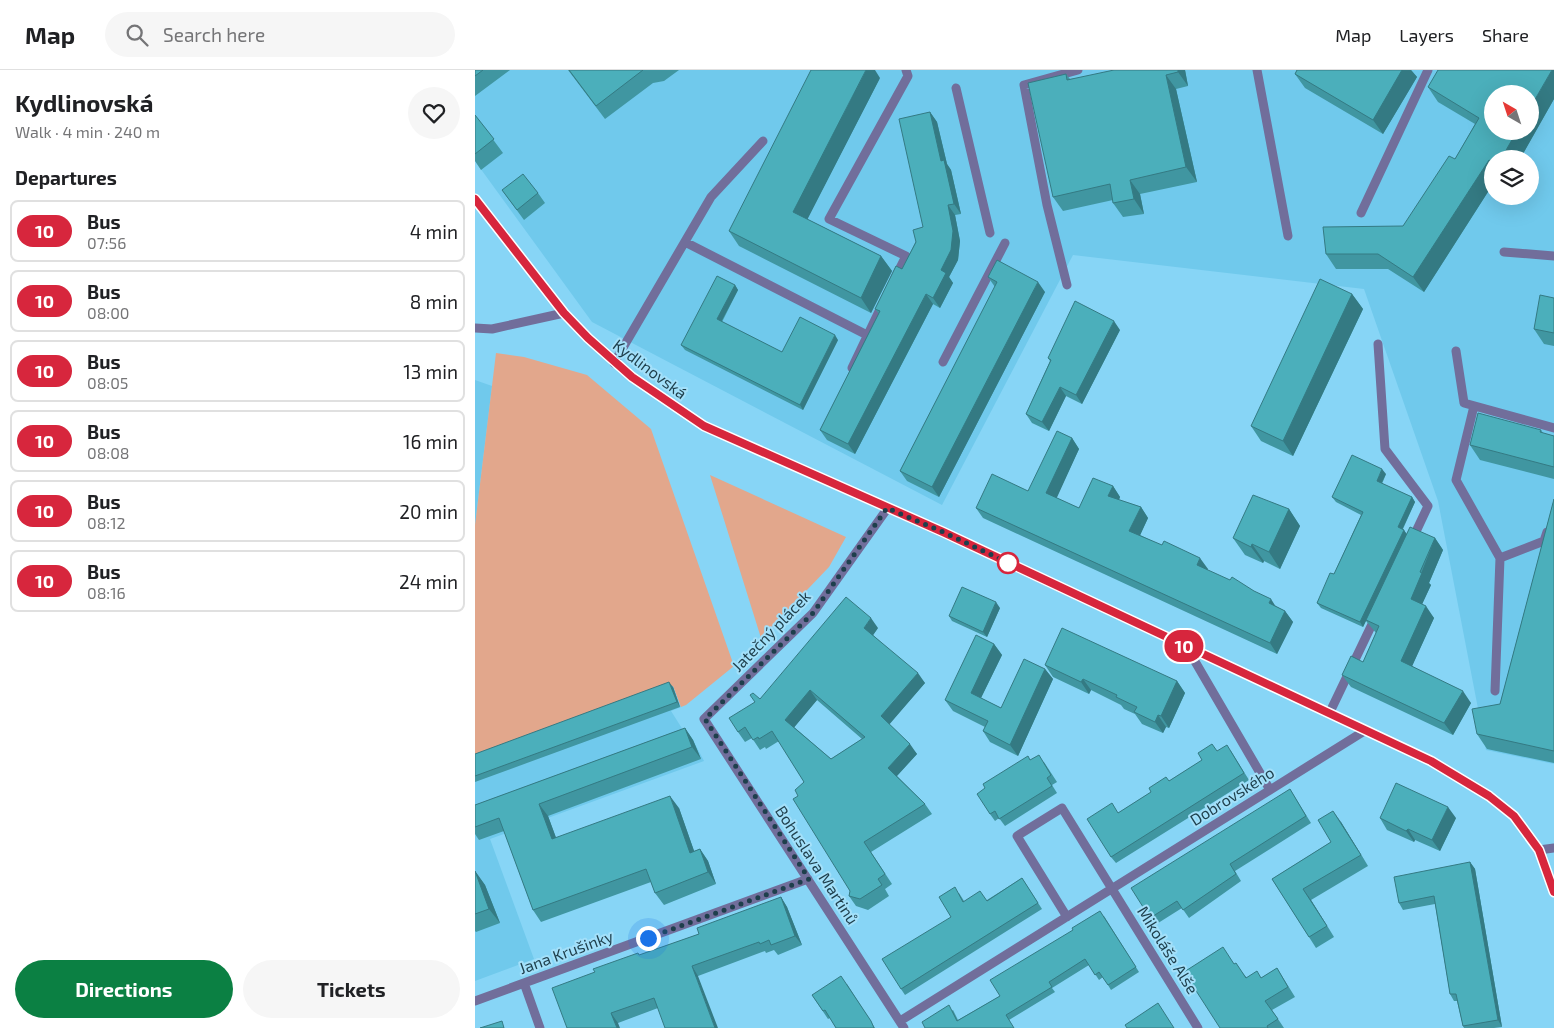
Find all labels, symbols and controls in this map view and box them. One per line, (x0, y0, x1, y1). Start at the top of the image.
search box (105, 12, 455, 57)
text: Map (25, 20, 75, 49)
icon: search (123, 21, 151, 49)
text: Search here (163, 23, 265, 46)
text: Map (1335, 24, 1371, 46)
text: Layers (1399, 24, 1454, 46)
text: Share (1482, 24, 1529, 46)
north arrow (1484, 85, 1539, 140)
map controls (1484, 85, 1539, 205)
button: heart (408, 87, 460, 139)
text: Kydlinovská (15, 88, 153, 117)
text: Walk · 4 min · 240 m (15, 122, 160, 141)
button: layers (1484, 150, 1539, 205)
text: Departures (15, 166, 117, 189)
text: Bus (87, 210, 121, 233)
text: 10 (35, 220, 54, 242)
text: 4 min (410, 220, 458, 243)
text: 07:56 (87, 233, 126, 252)
text: Bus (87, 280, 121, 303)
text: 10 (35, 290, 54, 312)
text: 8 min (410, 290, 458, 313)
text: 08:00 (87, 303, 129, 322)
street label: Kydlinovská (610, 335, 691, 402)
text: Bus (87, 350, 121, 373)
text: 10 (35, 360, 54, 382)
text: 13 min (403, 360, 458, 383)
text: 08:05 (87, 373, 128, 392)
text: Bus (87, 420, 121, 443)
text: 10 (35, 430, 54, 452)
text: 16 min (403, 430, 458, 453)
text: 08:08 (87, 443, 130, 462)
text: Bus (87, 490, 121, 513)
text: 10 (35, 500, 54, 522)
text: 20 min (399, 500, 458, 523)
text: 08:12 (87, 513, 126, 532)
unlabelled marker (997, 552, 1019, 574)
text: Bus (87, 560, 121, 583)
text: 10 (35, 570, 54, 592)
text: 24 min (399, 570, 458, 593)
text: 08:16 (87, 583, 126, 602)
street label: Jatečný plácek (727, 586, 814, 675)
line badge: 10 (1161, 630, 1207, 662)
text: 10 (1174, 635, 1194, 657)
street label: Dobrovského (1186, 762, 1277, 829)
street label: Bohuslava Martinů (772, 802, 863, 928)
street label: Mikoláše Alše (1134, 902, 1203, 997)
street label: Jana Krušinky (516, 926, 616, 977)
your location (636, 926, 661, 951)
button: Directions (15, 960, 233, 1018)
button: Tickets (243, 960, 460, 1018)

